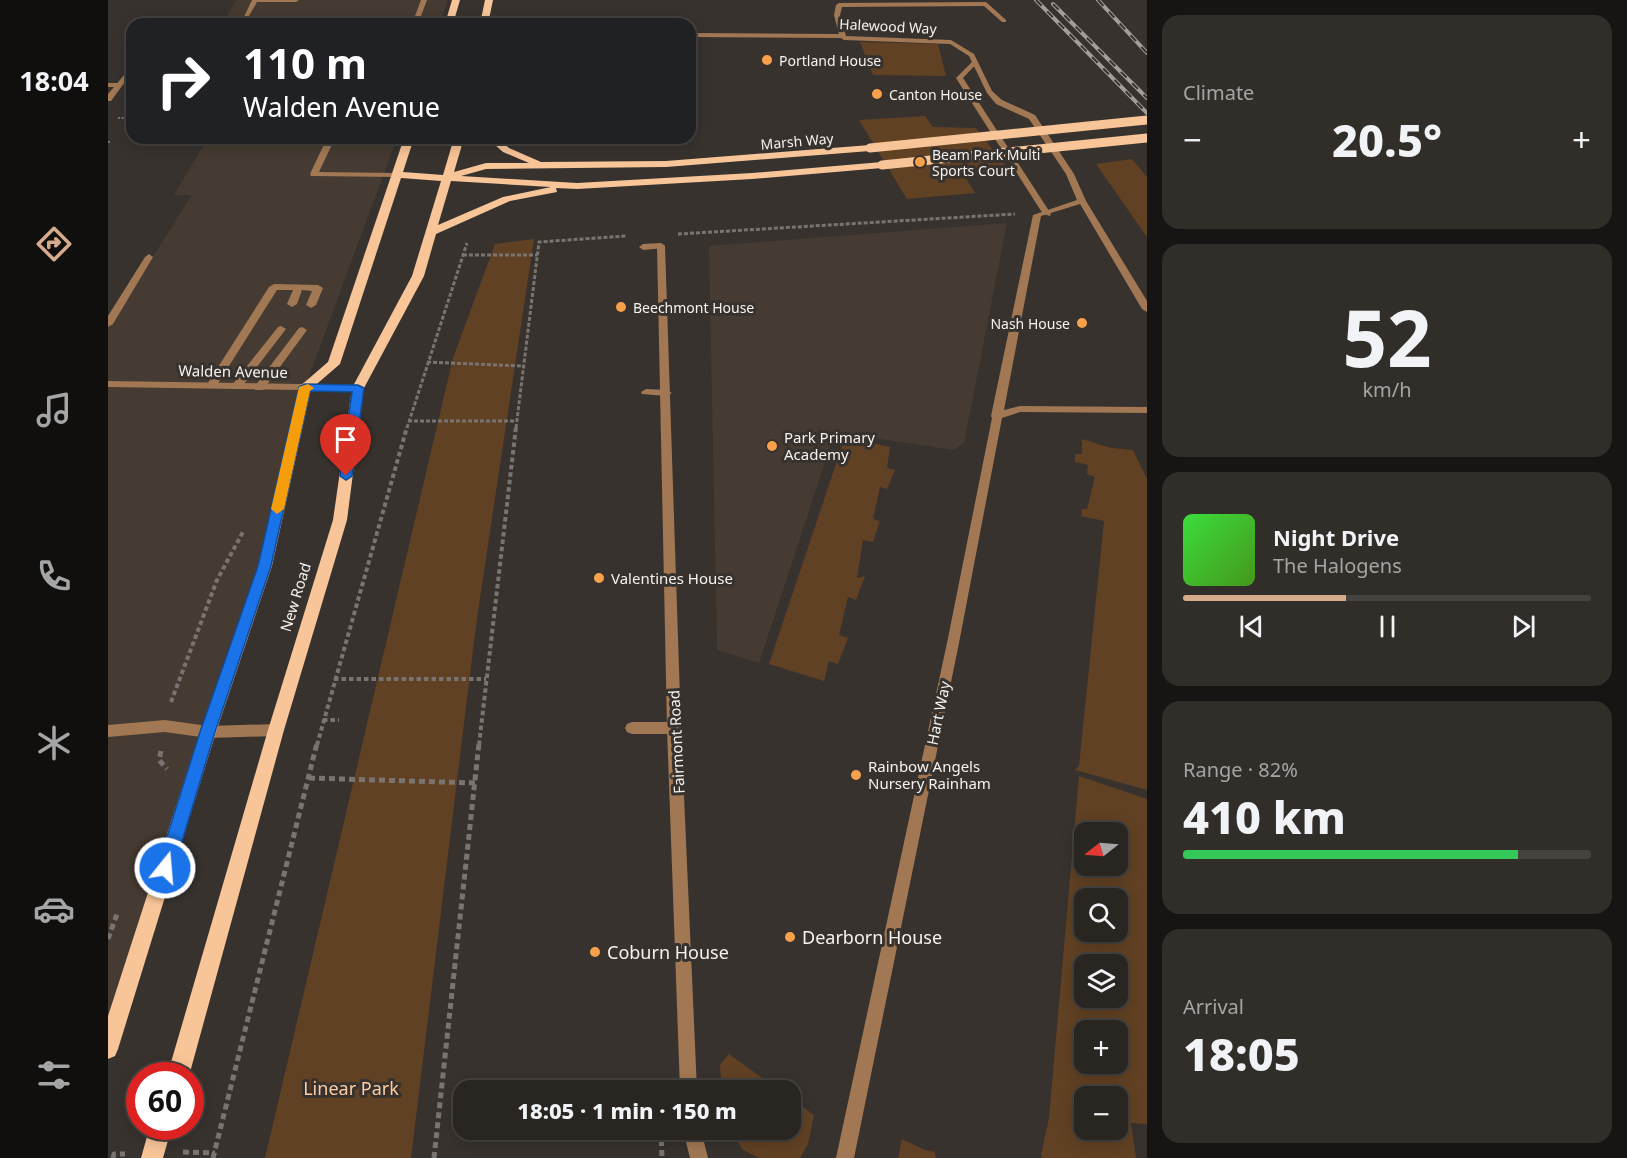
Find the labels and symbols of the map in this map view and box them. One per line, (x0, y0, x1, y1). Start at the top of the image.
street label: Halewood Way (839, 14, 938, 38)
place label: Portland House (779, 51, 881, 70)
marker: Portland House (760, 53, 774, 67)
place label: Canton House (889, 85, 982, 104)
marker: Canton House (870, 87, 884, 101)
street label: Marsh Way (760, 128, 835, 154)
place label: Beam Park Multi Sports Court (932, 145, 1040, 180)
marker: Beam Park Multi Sports Court (913, 155, 927, 169)
place label: Beechmont House (633, 298, 754, 317)
marker: Beechmont House (614, 300, 628, 314)
place label: Nash House (990, 314, 1070, 333)
marker: Nash House (1075, 316, 1089, 330)
street label: Walden Avenue (178, 360, 288, 382)
pin (320, 414, 371, 476)
place label: Park Primary Academy (784, 427, 875, 464)
marker: Park Primary Academy (765, 439, 779, 453)
street label: New Road (275, 560, 315, 634)
place label: Valentines House (611, 568, 733, 588)
marker: Valentines House (592, 571, 606, 585)
street label: Hart Way (921, 679, 955, 747)
street label: Fairmont Road (663, 690, 689, 794)
place label: Rainbow Angels Nursery Rainham (868, 756, 991, 793)
marker: Rainbow Angels Nursery Rainham (849, 768, 863, 782)
north arrow (1074, 822, 1128, 876)
position arrow (133, 836, 197, 900)
place label: Dearborn House (802, 925, 942, 949)
marker: Dearborn House (783, 930, 797, 944)
place label: Coburn House (607, 940, 729, 964)
marker: Coburn House (588, 945, 602, 959)
speed limit sign: 60 (126, 1062, 204, 1140)
park label: Linear Park (303, 1076, 399, 1100)

